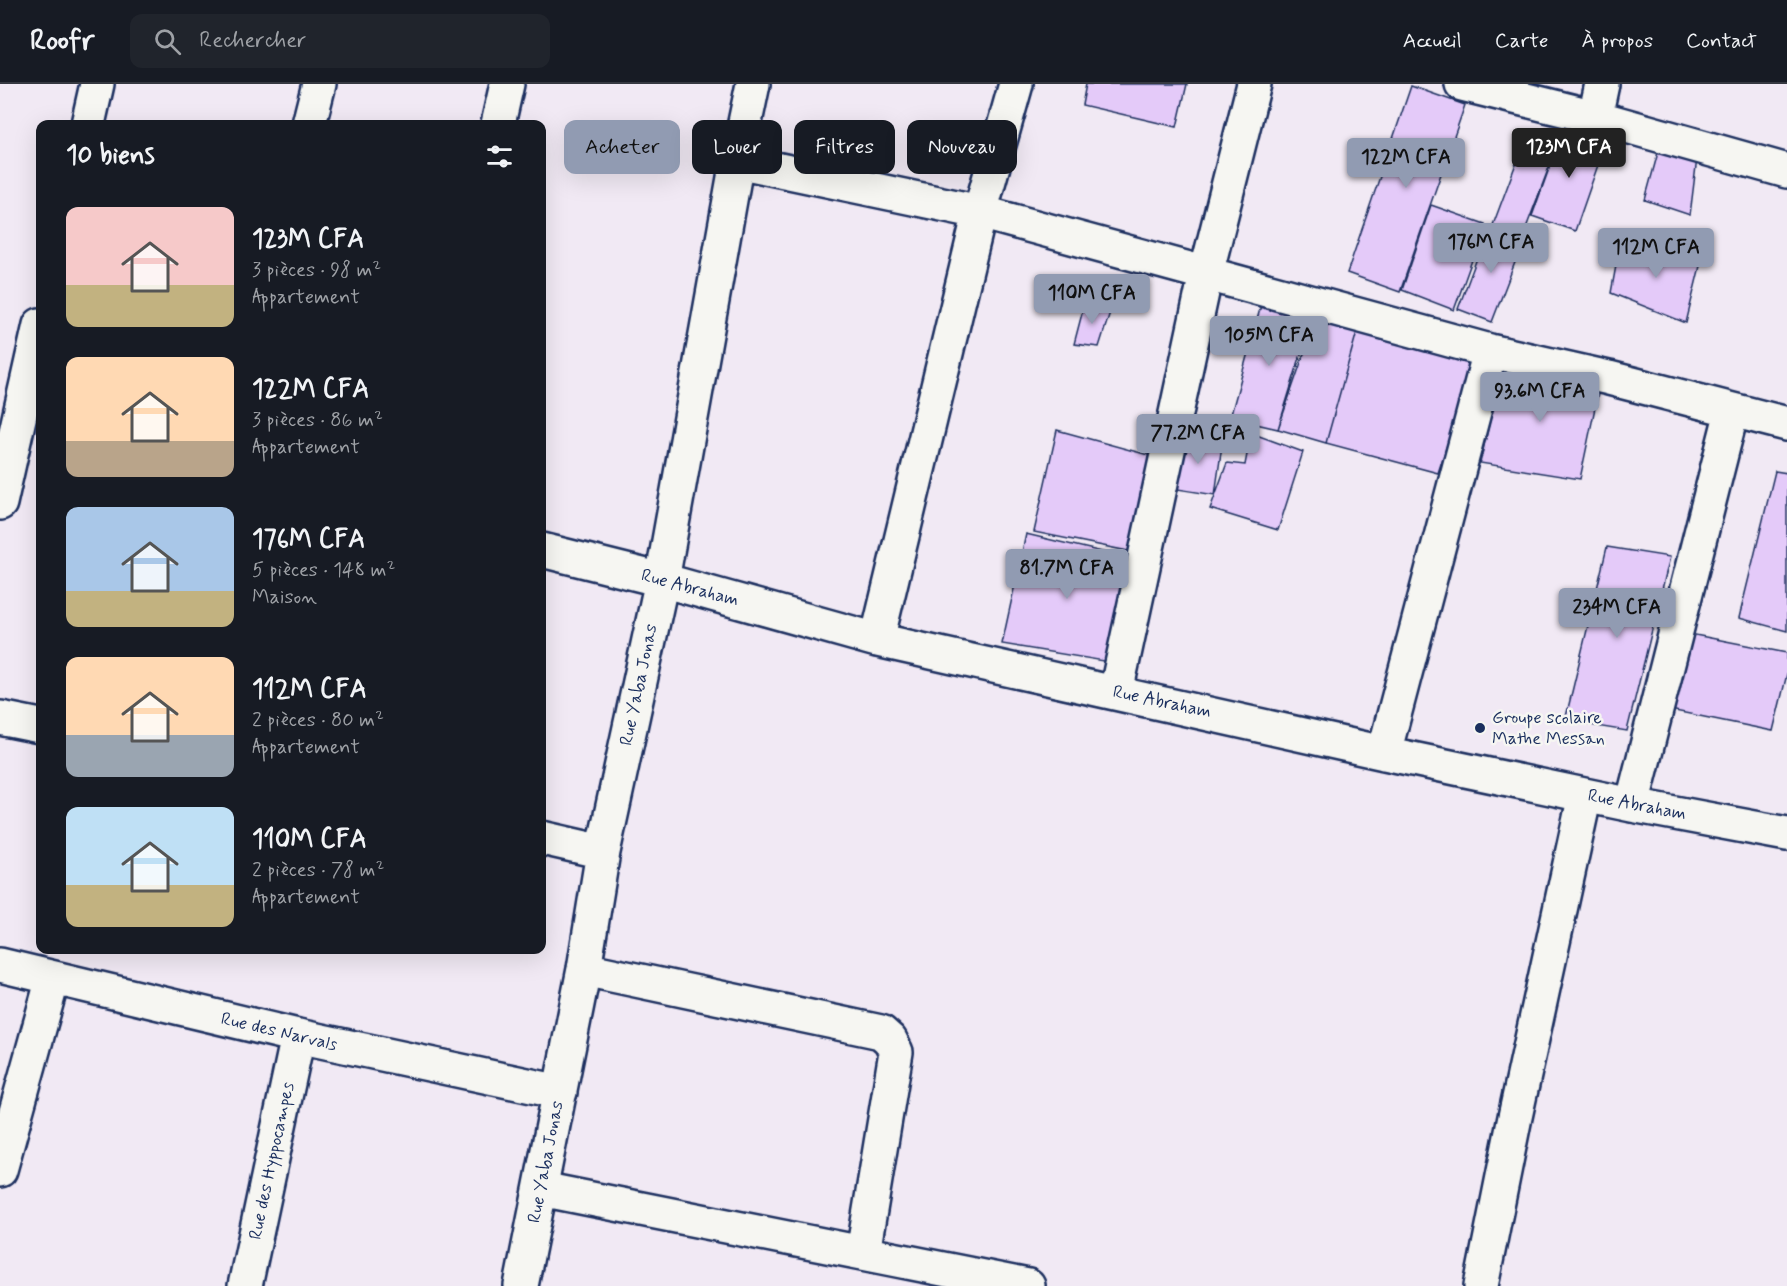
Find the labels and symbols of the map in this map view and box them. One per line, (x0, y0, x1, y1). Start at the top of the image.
pin: 123M CFA (1507, 128, 1631, 179)
pin: 122M CFA (1344, 138, 1468, 189)
pin: 176M CFA (1429, 223, 1553, 274)
pin: 112M CFA (1594, 228, 1718, 279)
pin: 110M CFA (1030, 274, 1154, 325)
pin: 105M CFA (1207, 316, 1331, 367)
pin: 93.6M CFA (1471, 372, 1609, 423)
pin: 77.2M CFA (1129, 414, 1267, 465)
pin: 81.7M CFA (998, 549, 1136, 600)
street label: Rue Abraham (639, 563, 741, 613)
pin: 234M CFA (1555, 588, 1679, 639)
street label: Rue Yaba Jonas (614, 622, 664, 748)
street label: Rue Abraham (1111, 680, 1213, 724)
place label: Groupe scolaire Mathe Messan (1492, 706, 1605, 751)
marker: Groupe scolaire Mathe Messan (1473, 721, 1487, 735)
street label: Rue Abraham (1586, 784, 1688, 826)
street label: Rue des Narvals (218, 1007, 340, 1057)
street label: Rue des Hyppocampes (244, 1080, 300, 1242)
street label: Rue Yaba Jonas (522, 1099, 570, 1225)

